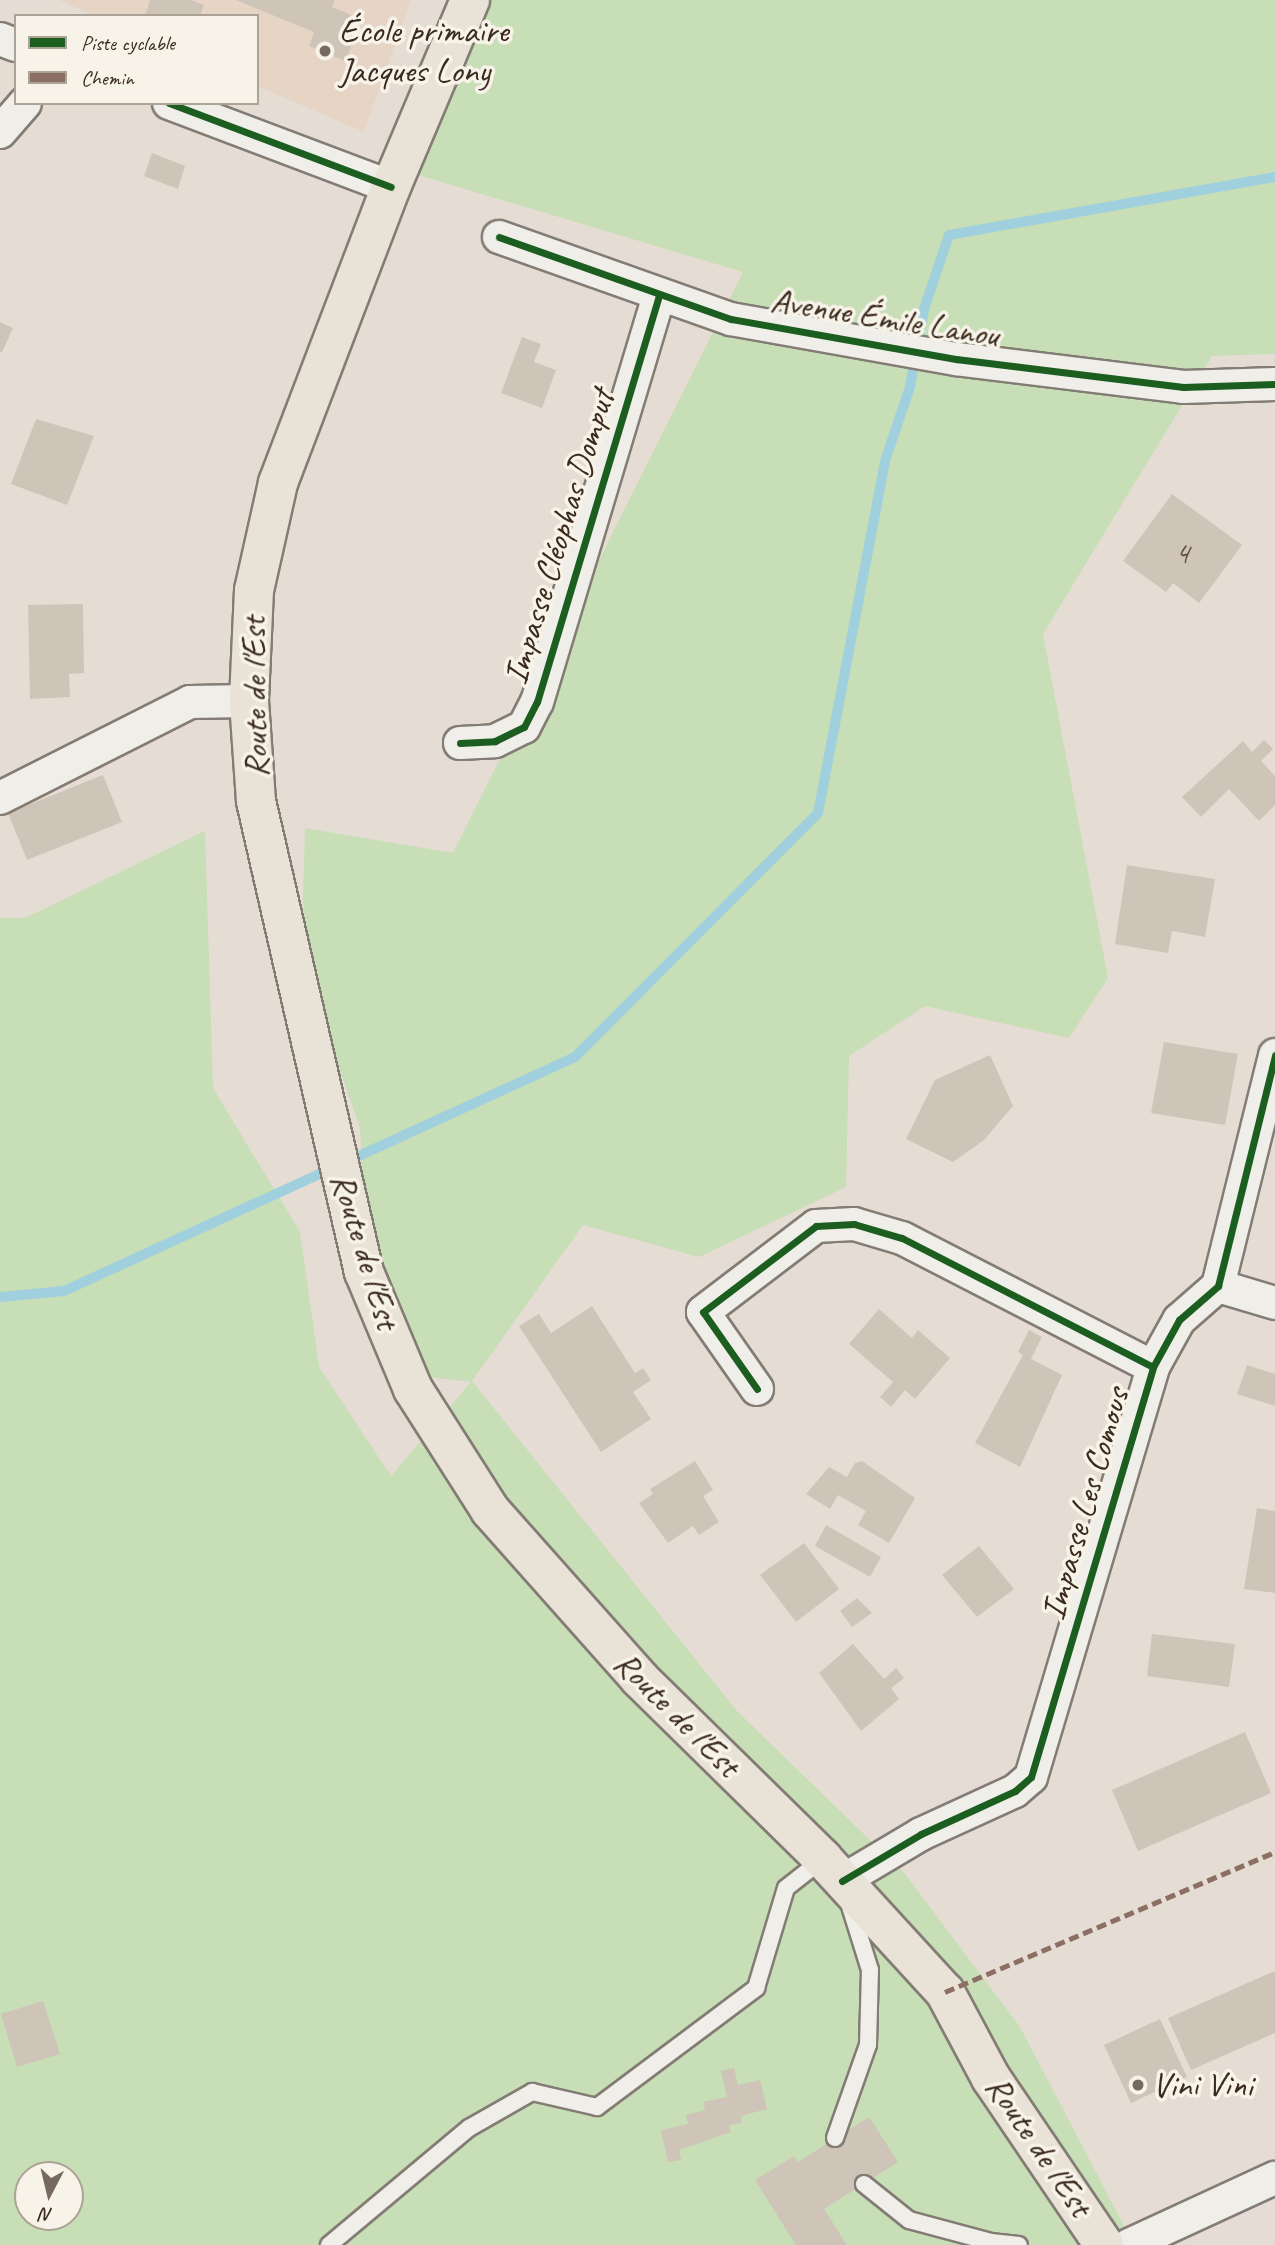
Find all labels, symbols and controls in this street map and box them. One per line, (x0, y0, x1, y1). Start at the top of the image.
place label: École primaire Jacques Lony (339, 10, 505, 92)
legend (14, 14, 259, 105)
text: Piste cyclable (81, 30, 175, 56)
marker: École primaire Jacques Lony (317, 43, 333, 59)
text: Chemin (81, 65, 134, 91)
street label: Avenue Émile Lanou (768, 279, 1002, 357)
street label: Impasse Cléophas Domput (494, 385, 624, 689)
house number: 4 (1175, 534, 1189, 572)
street label: Route de l'Est (233, 616, 277, 778)
street label: Route de l'Est (321, 1168, 409, 1334)
street label: Impasse Les Comous (1032, 1384, 1138, 1624)
street label: Route de l'Est (605, 1642, 749, 1786)
place label: Vini Vini (1152, 2064, 1252, 2106)
street label: Route de l'Est (977, 2068, 1101, 2224)
marker: Vini Vini (1130, 2077, 1146, 2093)
north arrow (14, 2161, 84, 2231)
text: N (39, 2202, 54, 2227)

